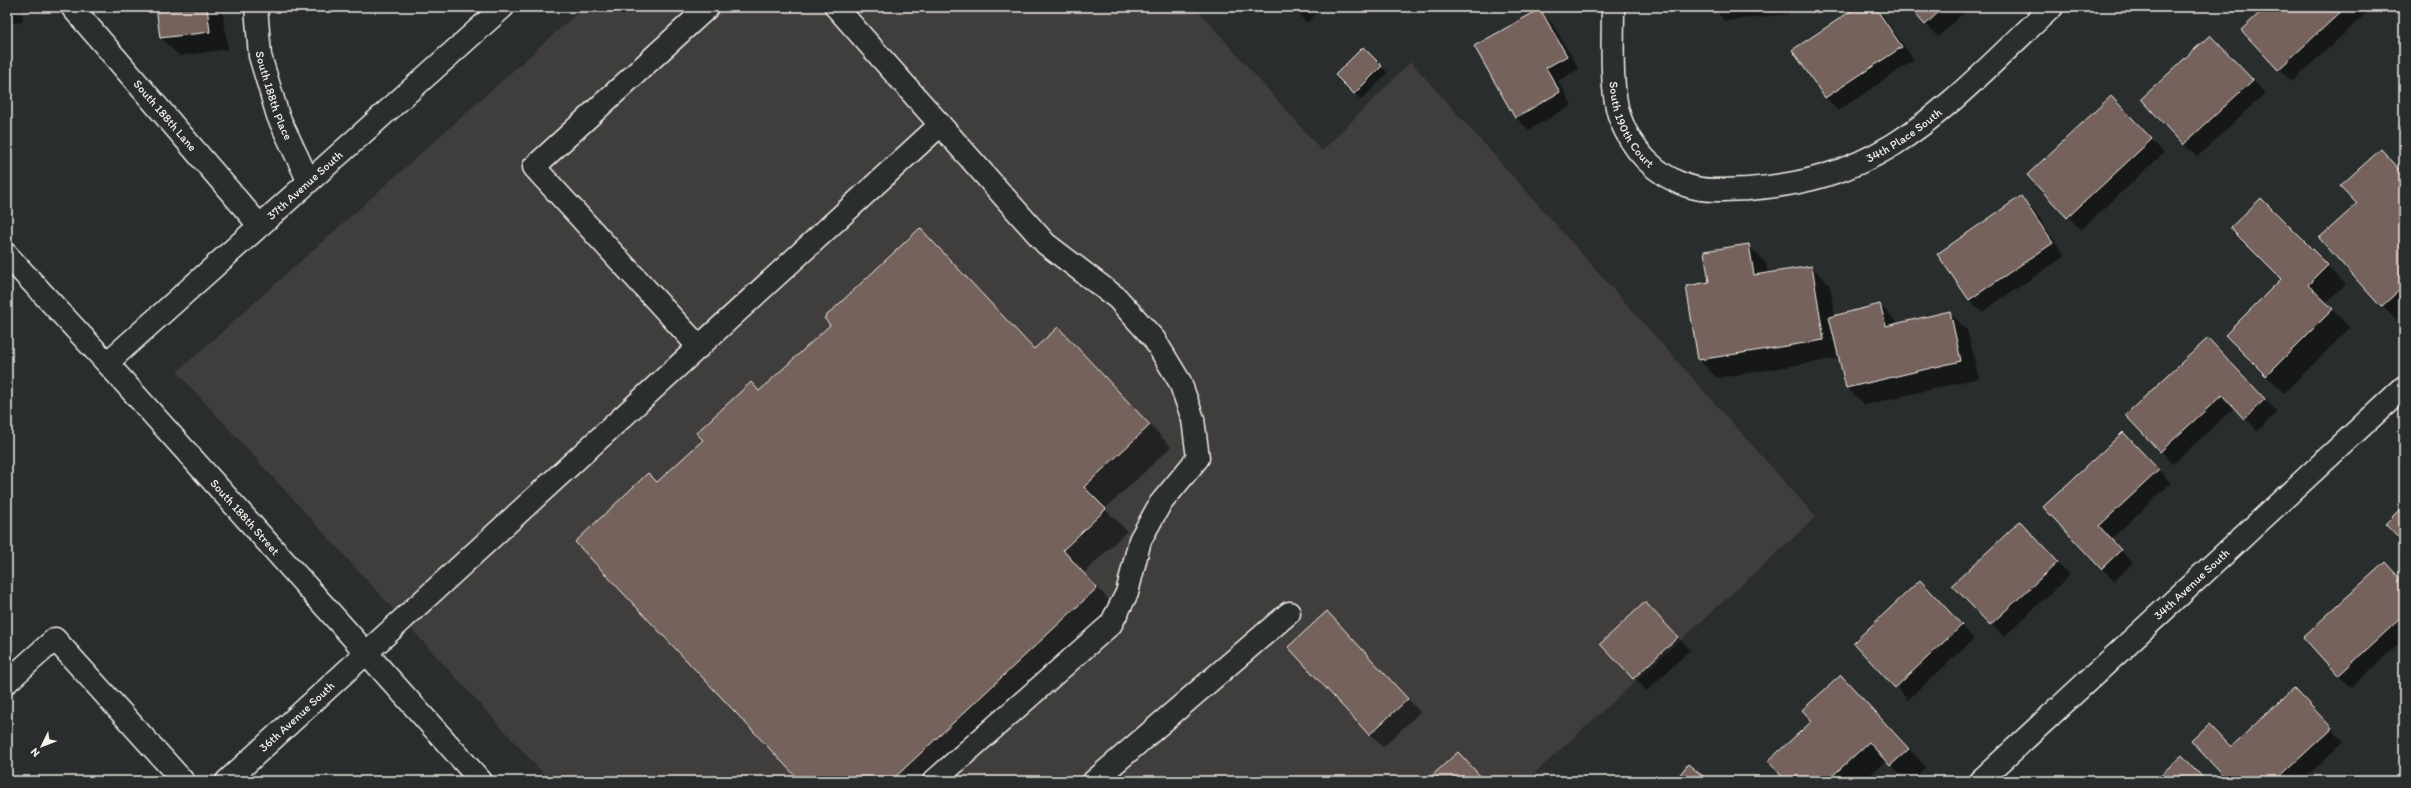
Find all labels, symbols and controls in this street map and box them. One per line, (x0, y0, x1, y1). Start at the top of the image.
street label: South 188th Place (253, 51, 295, 143)
street label: South 188th Lane (131, 77, 200, 154)
street label: South 190th Court (1607, 81, 1657, 171)
street label: 34th Place South (1864, 105, 1945, 166)
street label: 37th Avenue South (264, 148, 345, 223)
street label: South 188th Street (207, 476, 283, 558)
street label: 34th Avenue South (2151, 546, 2232, 623)
street label: 36th Avenue South (256, 679, 337, 755)
north arrow (22, 726, 62, 766)
text: N (28, 745, 42, 760)

